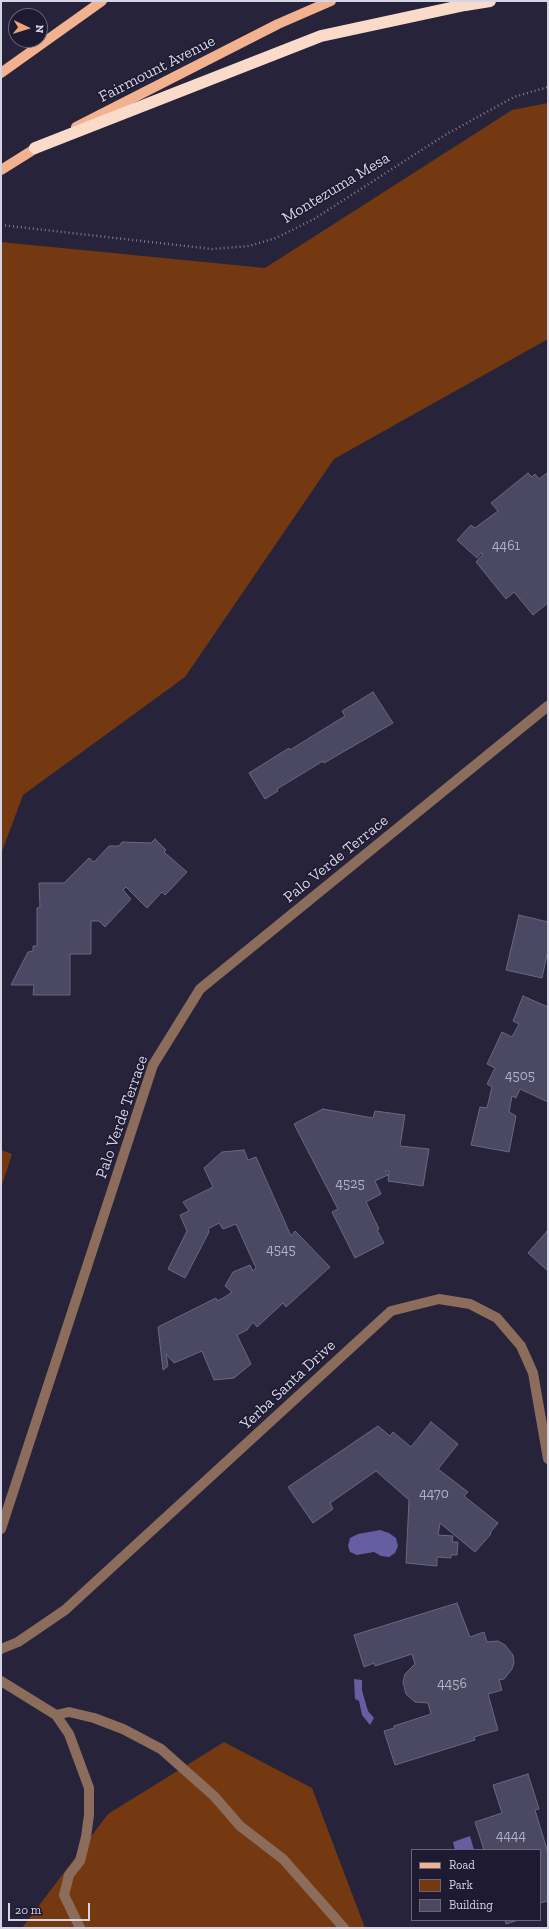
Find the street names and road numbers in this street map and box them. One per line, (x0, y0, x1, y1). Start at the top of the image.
street label: Fairmount Avenue (96, 31, 218, 107)
street label: Montezuma Mesa (279, 148, 393, 228)
street label: Palo Verde Terrace (280, 811, 392, 907)
street label: Palo Verde Terrace (92, 1053, 152, 1181)
street label: Yerba Santa Drive (236, 1336, 340, 1434)

